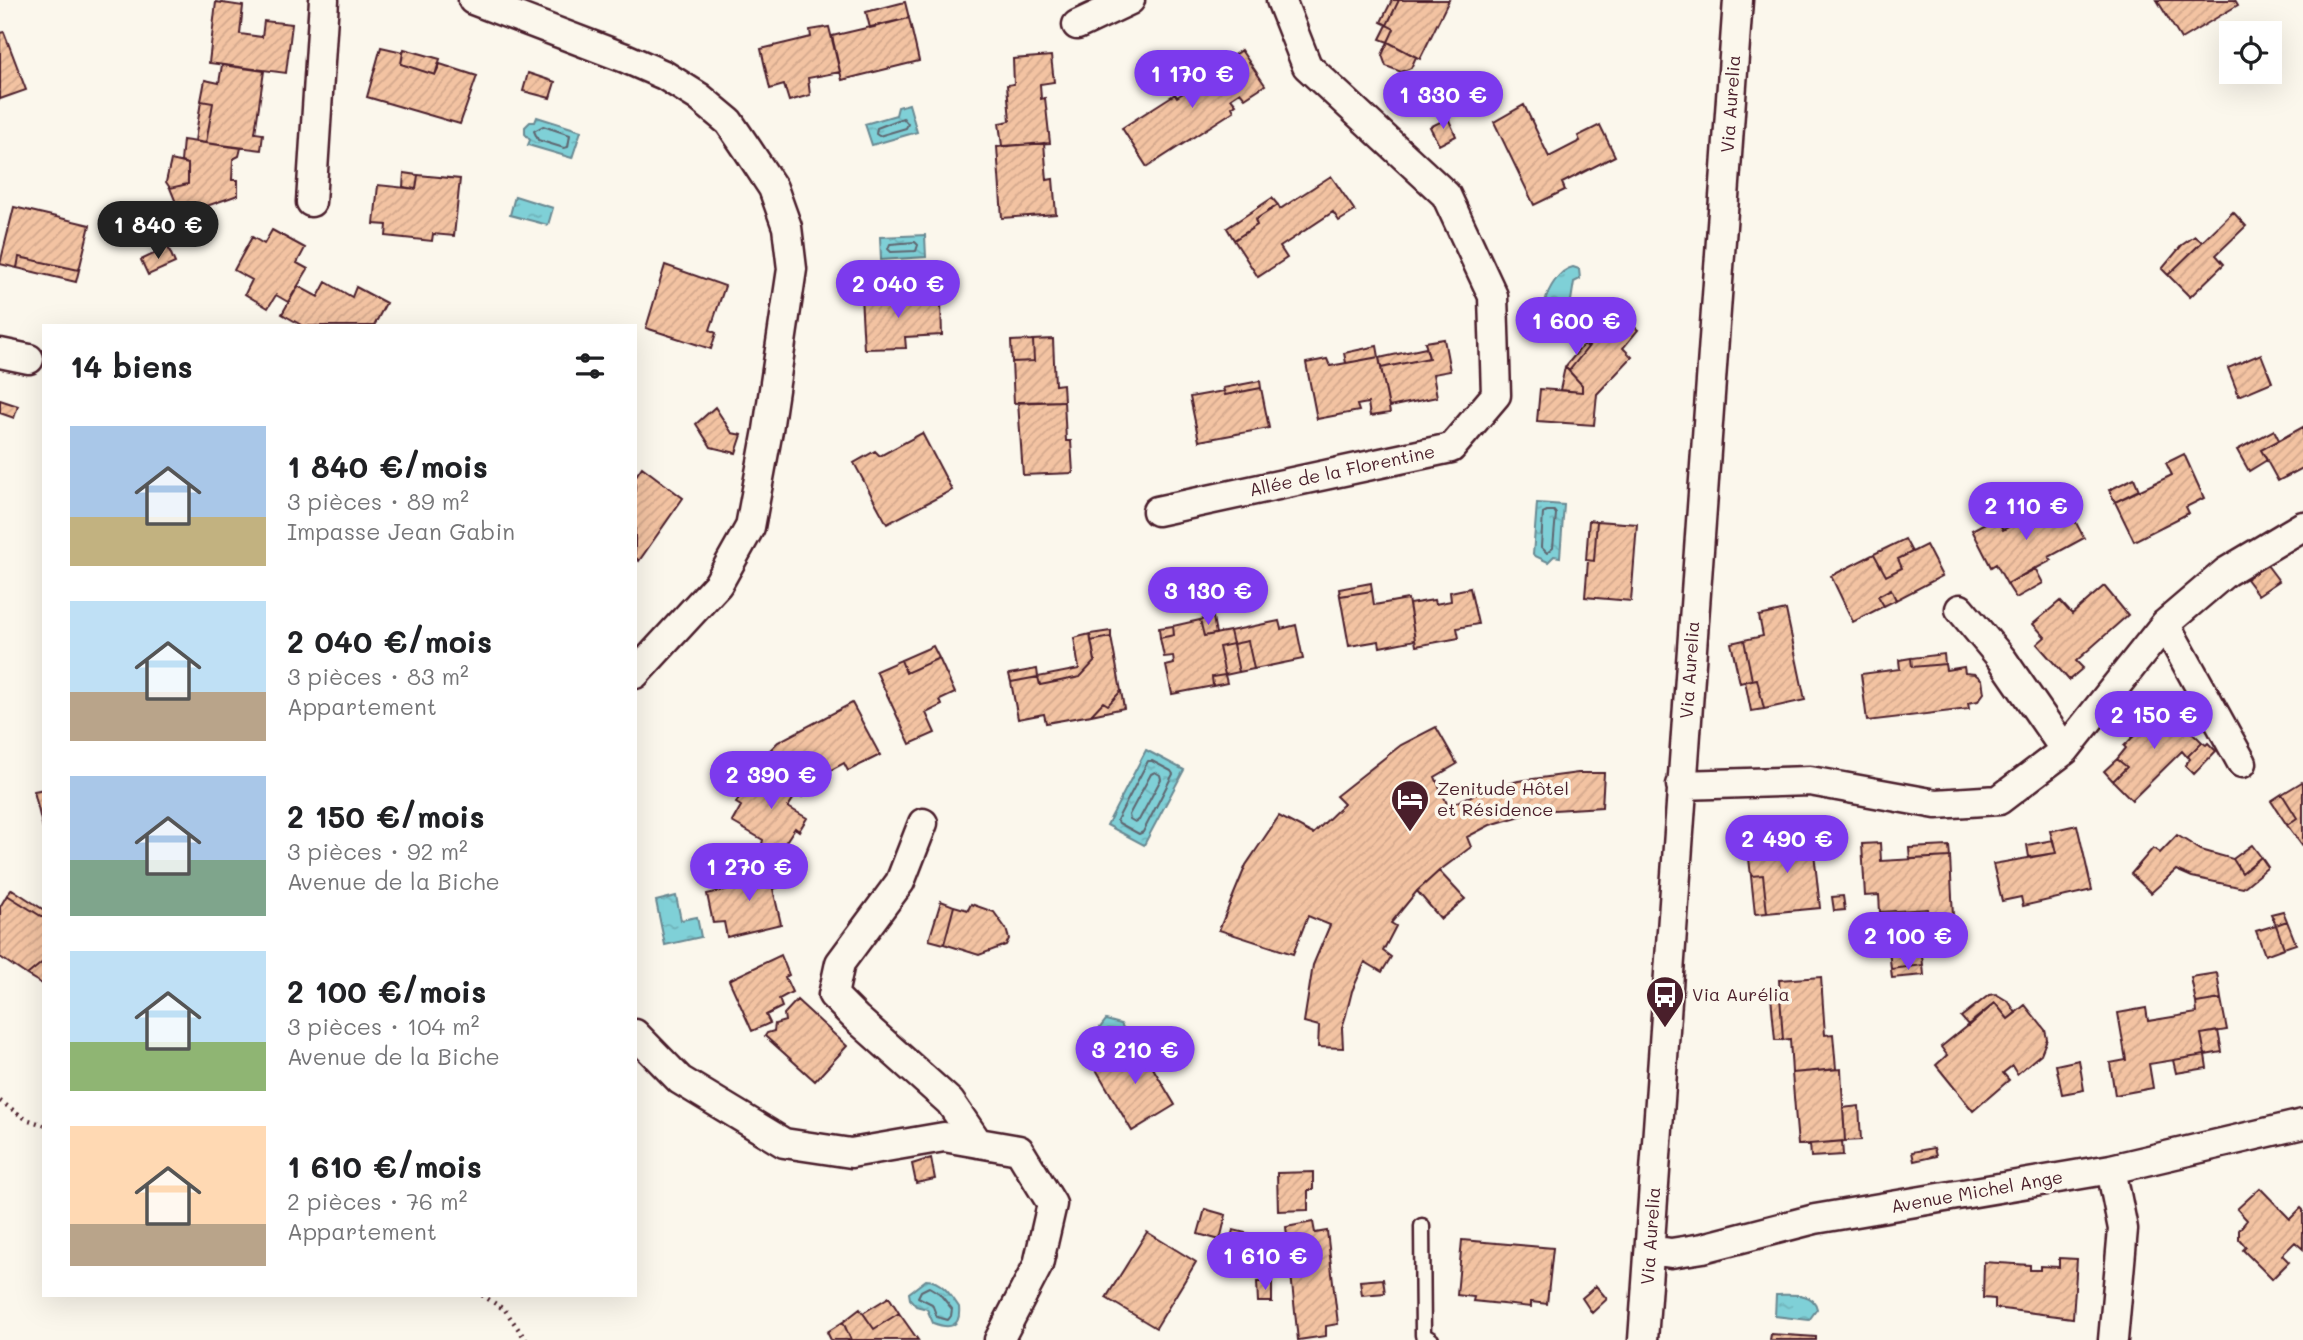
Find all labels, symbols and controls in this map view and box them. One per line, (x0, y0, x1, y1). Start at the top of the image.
map controls (2219, 21, 2282, 84)
button: locate (2219, 21, 2282, 84)
pin: 1 170 € (1127, 50, 1257, 110)
street label: Via Aurelia (1715, 54, 1745, 154)
text: 1 170 € (1150, 58, 1234, 88)
pin: 1 330 € (1378, 72, 1508, 131)
text: 1 330 € (1399, 79, 1487, 109)
pin: 1 840 € (93, 202, 223, 261)
text: 1 840 € (113, 209, 203, 239)
pin: 2 040 € (833, 260, 963, 320)
text: 2 040 € (852, 268, 944, 298)
pin: 1 600 € (1511, 298, 1641, 357)
text: 1 600 € (1532, 305, 1620, 335)
text: 14 biens (70, 346, 193, 386)
icon: filters (571, 347, 609, 385)
street label: Allée de la Florentine (1247, 439, 1437, 501)
text: 1 840 €/mois (287, 446, 488, 486)
icon: home (126, 454, 210, 538)
pin: 2 110 € (1961, 482, 2091, 542)
text: 3 pièces · 89 m² (287, 486, 469, 516)
text: 2 110 € (1984, 490, 2068, 520)
text: Impasse Jean Gabin (287, 516, 515, 546)
pin: 3 130 € (1143, 568, 1273, 627)
text: 3 130 € (1164, 575, 1252, 605)
street label: Via Aurelia (1674, 620, 1704, 720)
text: 2 040 €/mois (287, 621, 492, 661)
icon: home (126, 629, 210, 713)
text: 3 pièces · 83 m² (287, 661, 469, 691)
text: Appartement (287, 691, 437, 721)
pin: 2 150 € (2089, 692, 2219, 751)
text: 2 150 € (2111, 699, 2197, 729)
pin: 2 390 € (706, 752, 836, 811)
text: 2 390 € (726, 759, 816, 789)
place label: Zenitude Hôtel et Résidence (1437, 776, 1569, 821)
hotel icon: Zenitude Hôtel et Résidence (1389, 778, 1431, 833)
text: 2 150 €/mois (287, 796, 485, 836)
icon: home (126, 804, 210, 888)
pin: 2 490 € (1722, 816, 1852, 875)
text: 2 490 € (1741, 823, 1833, 853)
text: 3 pièces · 92 m² (287, 836, 468, 866)
pin: 1 270 € (684, 844, 814, 903)
text: 1 270 € (706, 851, 792, 881)
text: Avenue de la Biche (287, 866, 500, 896)
pin: 2 100 € (1843, 912, 1973, 972)
text: 2 100 € (1864, 920, 1952, 950)
text: 2 100 €/mois (287, 971, 486, 1011)
bus stop icon: Via Aurélia (1644, 974, 1686, 1029)
icon: home (126, 979, 210, 1063)
place label: Via Aurélia (1692, 982, 1790, 1006)
text: 3 pièces · 104 m² (287, 1011, 479, 1041)
pin: 3 210 € (1070, 1026, 1200, 1086)
text: 3 210 € (1092, 1034, 1178, 1064)
text: Avenue de la Biche (287, 1041, 500, 1071)
text: 1 610 €/mois (287, 1146, 482, 1186)
icon: home (126, 1154, 210, 1238)
street label: Avenue Michel Ange (1889, 1164, 2065, 1218)
text: 2 pièces · 76 m² (287, 1186, 467, 1216)
street label: Via Aurelia (1635, 1186, 1665, 1286)
text: Appartement (287, 1216, 437, 1246)
pin: 1 610 € (1200, 1232, 1330, 1292)
text: 1 610 € (1223, 1240, 1307, 1270)

